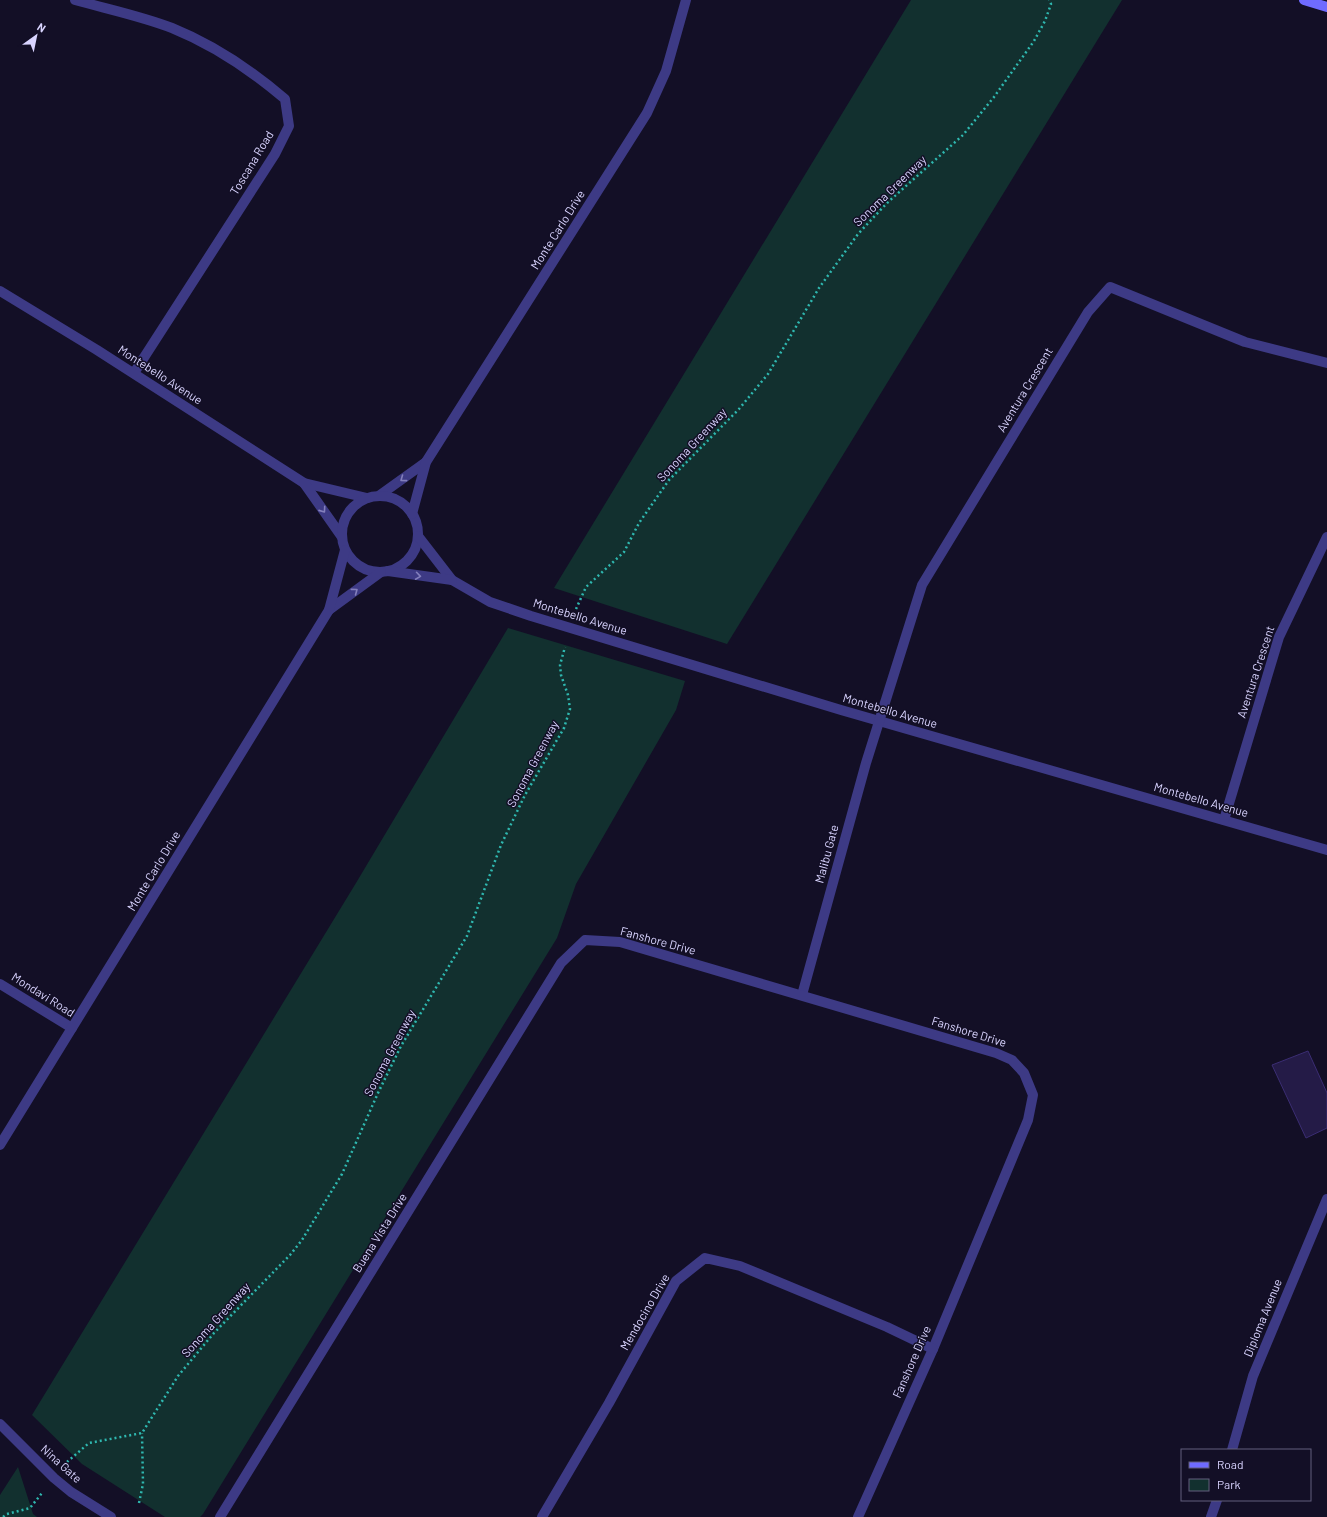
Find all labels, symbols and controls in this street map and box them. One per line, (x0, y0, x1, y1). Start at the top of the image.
north arrow (16, 16, 56, 56)
text: N (35, 20, 48, 35)
street label: Toscana Road (227, 128, 276, 197)
street label: Sonoma Greenway (850, 152, 929, 229)
street label: Monte Carlo Drive (527, 187, 587, 272)
street label: Montebello Avenue (116, 342, 205, 407)
street label: Aventura Crescent (993, 345, 1055, 434)
street label: Sonoma Greenway (653, 404, 729, 484)
one-way arrow (400, 474, 407, 481)
one-way arrow (318, 506, 326, 513)
one-way arrow (415, 571, 422, 580)
one-way arrow (351, 588, 358, 596)
street label: Montebello Avenue (532, 595, 629, 637)
street label: Aventura Crescent (1234, 624, 1277, 720)
street label: Montebello Avenue (841, 690, 939, 730)
street label: Sonoma Greenway (503, 718, 561, 809)
street label: Montebello Avenue (1152, 779, 1250, 819)
street label: Malibu Gate (812, 823, 841, 884)
street label: Monte Carlo Drive (124, 828, 183, 913)
street label: Fanshore Drive (619, 923, 698, 957)
street label: Mondavi Road (9, 969, 78, 1019)
street label: Sonoma Greenway (360, 1007, 418, 1098)
street label: Fanshore Drive (930, 1013, 1008, 1049)
street label: Buena Vista Drive (349, 1190, 409, 1275)
street label: Mendocino Drive (617, 1271, 672, 1352)
street label: Diploma Avenue (1240, 1277, 1284, 1359)
street label: Sonoma Greenway (178, 1279, 253, 1360)
street label: Fanshore Drive (889, 1323, 933, 1400)
street label: Nina Gate (38, 1441, 85, 1485)
legend (1181, 1449, 1311, 1501)
text: Road (1217, 1457, 1244, 1471)
text: Park (1217, 1477, 1241, 1491)

